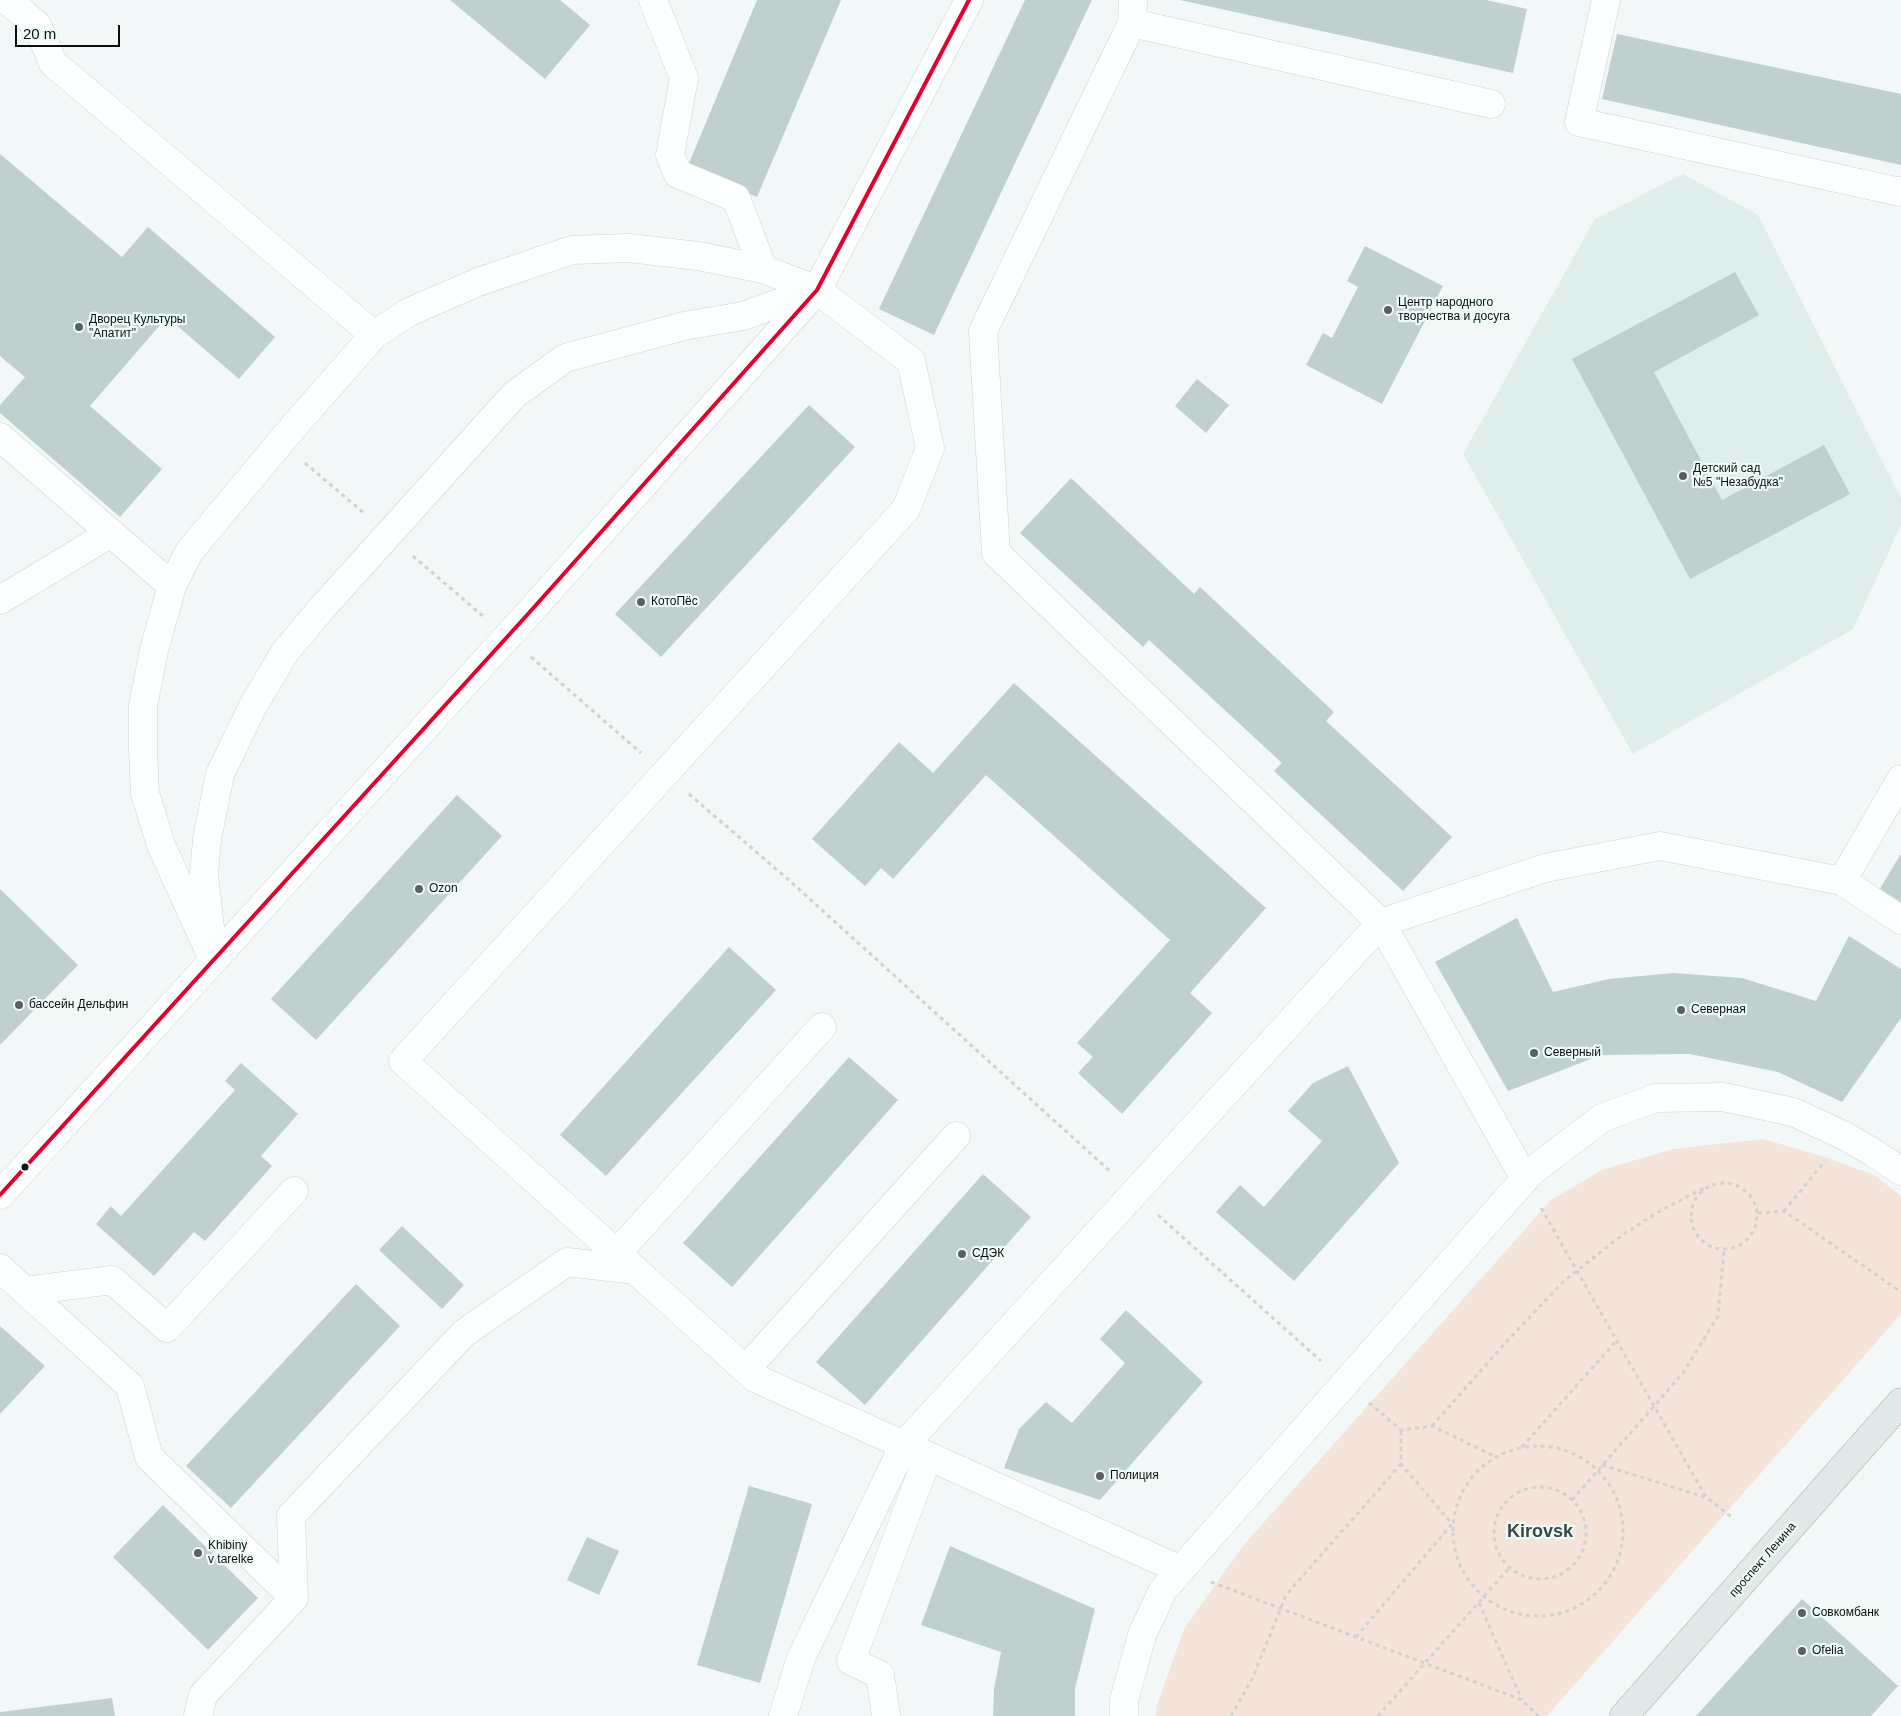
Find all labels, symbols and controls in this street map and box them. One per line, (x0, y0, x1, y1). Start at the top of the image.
scale bar (18, 15, 122, 47)
text: 20 m (23, 25, 56, 42)
place label: Центр народного творчества и досуга (1398, 296, 1510, 324)
marker: Центр народного творчества и досуга (1382, 304, 1394, 316)
place label: Дворец Культуры "Апатит" (89, 313, 185, 341)
marker: Дворец Культуры "Апатит" (73, 321, 85, 333)
place label: Детский сад №5 "Незабудка" (1693, 462, 1783, 490)
marker: Детский сад №5 "Незабудка" (1677, 470, 1689, 482)
place label: КотоПёс (651, 595, 698, 609)
marker: КотоПёс (635, 596, 647, 608)
place label: Ozon (429, 882, 458, 896)
marker: Ozon (413, 883, 425, 895)
place label: бассейн Дельфин (29, 998, 128, 1012)
marker: бассейн Дельфин (13, 999, 25, 1011)
place label: Северная (1691, 1003, 1746, 1017)
marker: Северная (1675, 1004, 1687, 1016)
place label: Северный (1544, 1046, 1601, 1060)
marker: Северный (1528, 1047, 1540, 1059)
unlabelled marker (20, 1162, 30, 1172)
place label: СДЭК (972, 1247, 1004, 1261)
marker: СДЭК (956, 1248, 968, 1260)
place label: Полиция (1110, 1469, 1159, 1483)
marker: Полиция (1094, 1470, 1106, 1482)
street label: проспект Ленина (1727, 1520, 1799, 1600)
district label: Kirovsk (1507, 1521, 1573, 1543)
place label: Khibiny v tarelke (208, 1539, 253, 1567)
marker: Khibiny v tarelke (192, 1547, 204, 1559)
place label: Совкомбанк (1812, 1606, 1879, 1620)
marker: Совкомбанк (1796, 1607, 1808, 1619)
place label: Ofelia (1812, 1644, 1843, 1658)
marker: Ofelia (1796, 1645, 1808, 1657)

